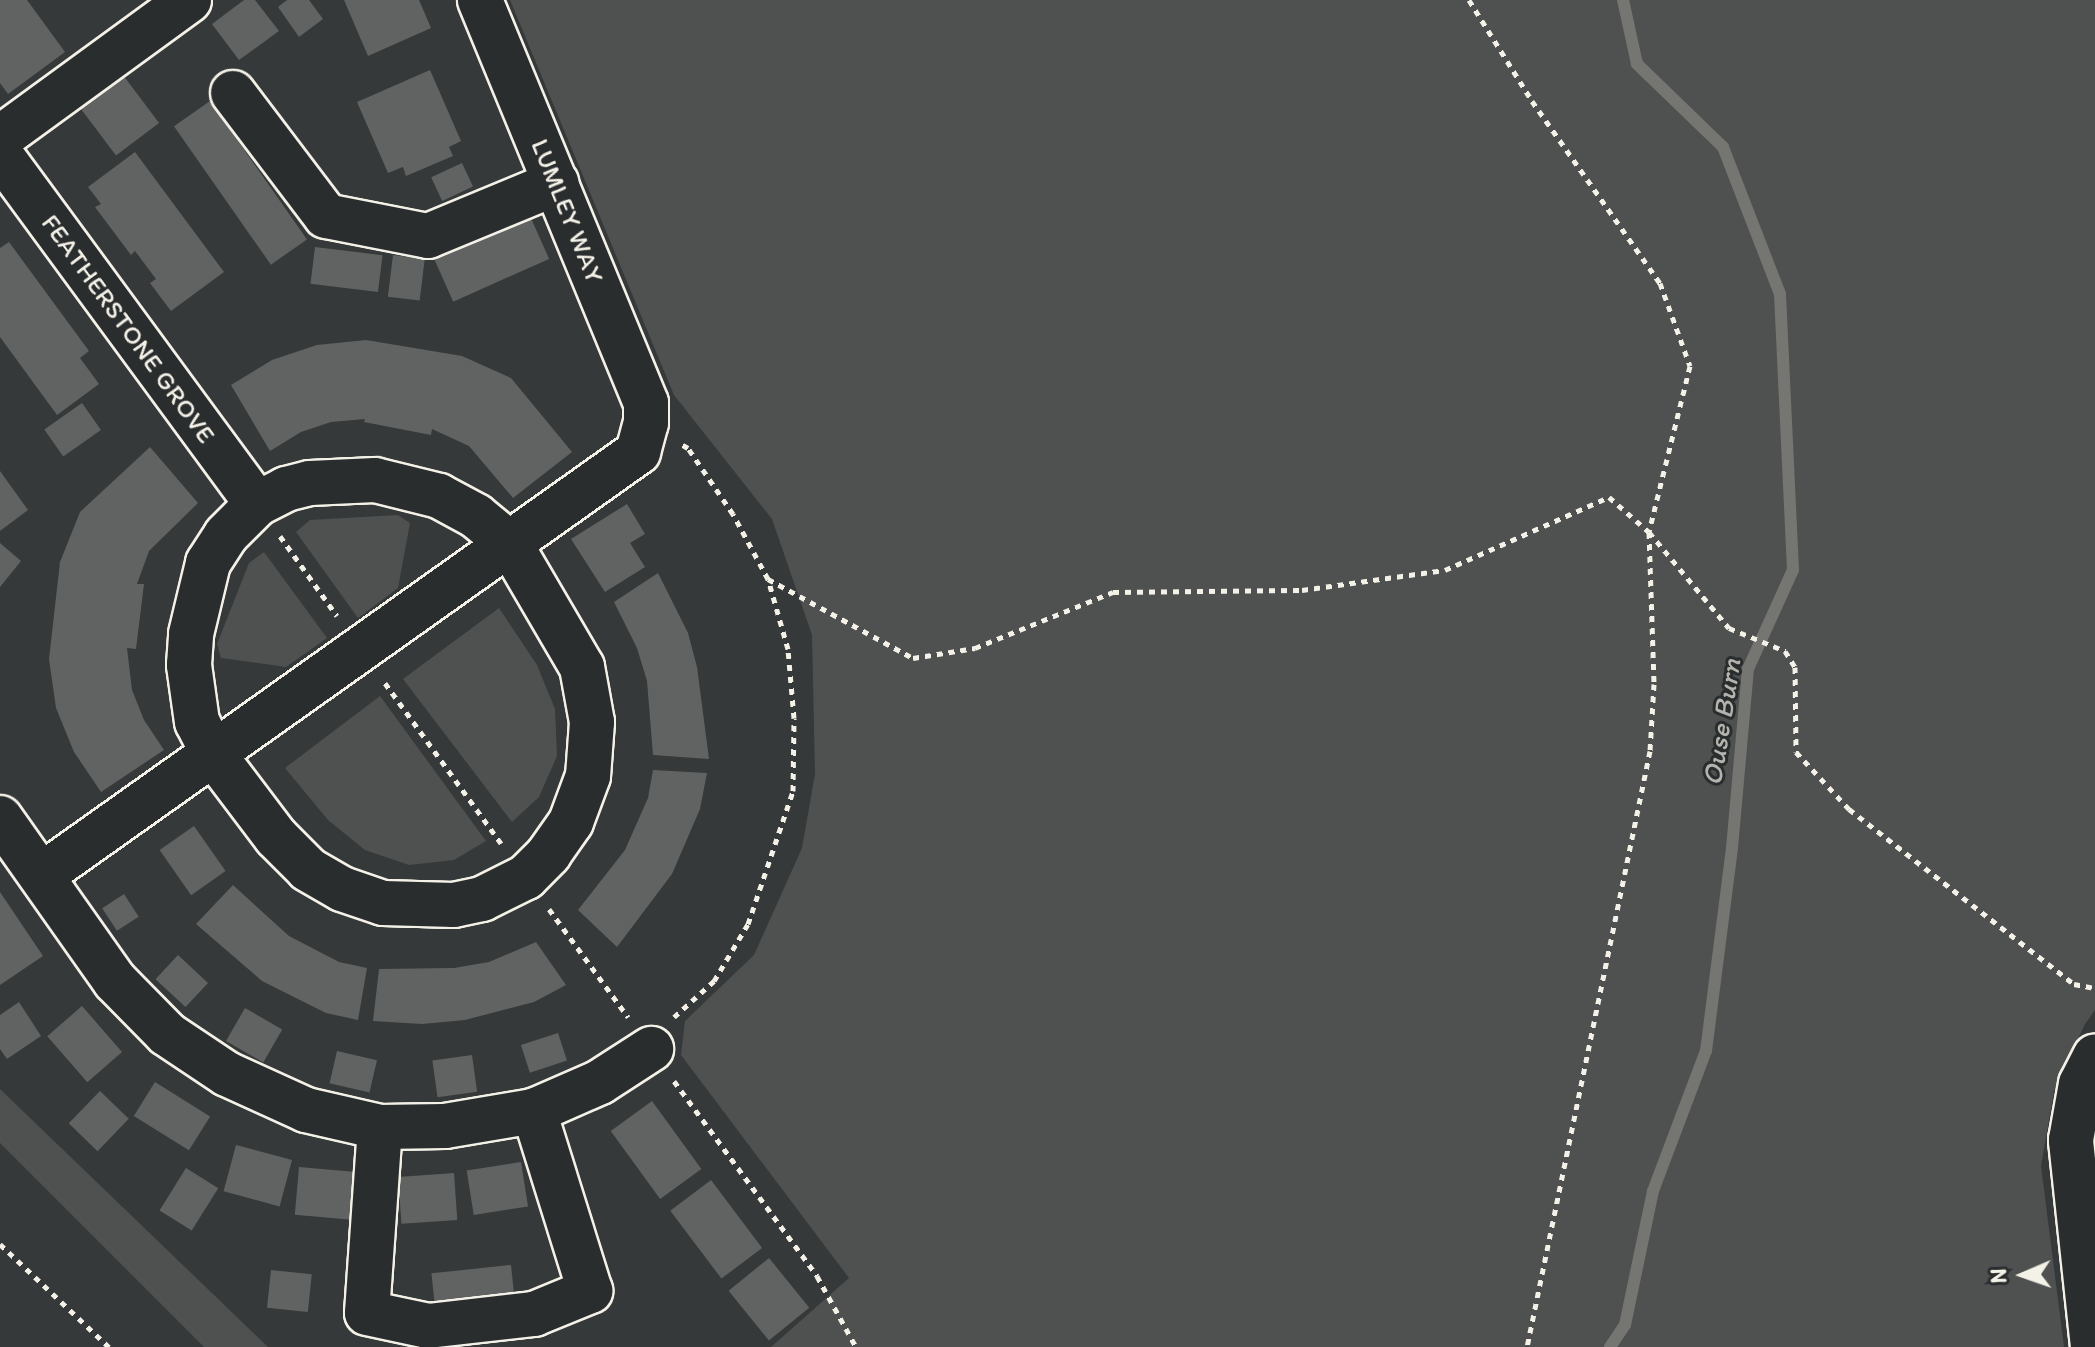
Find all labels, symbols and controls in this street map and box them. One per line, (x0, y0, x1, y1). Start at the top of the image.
street label: LUMLEY WAY (524, 135, 610, 287)
street label: FEATHERSTONE GROVE (34, 208, 222, 450)
water label: Ouse Burn (1694, 656, 1748, 788)
north arrow (1983, 1235, 2063, 1315)
text: N (1985, 1268, 2012, 1284)

